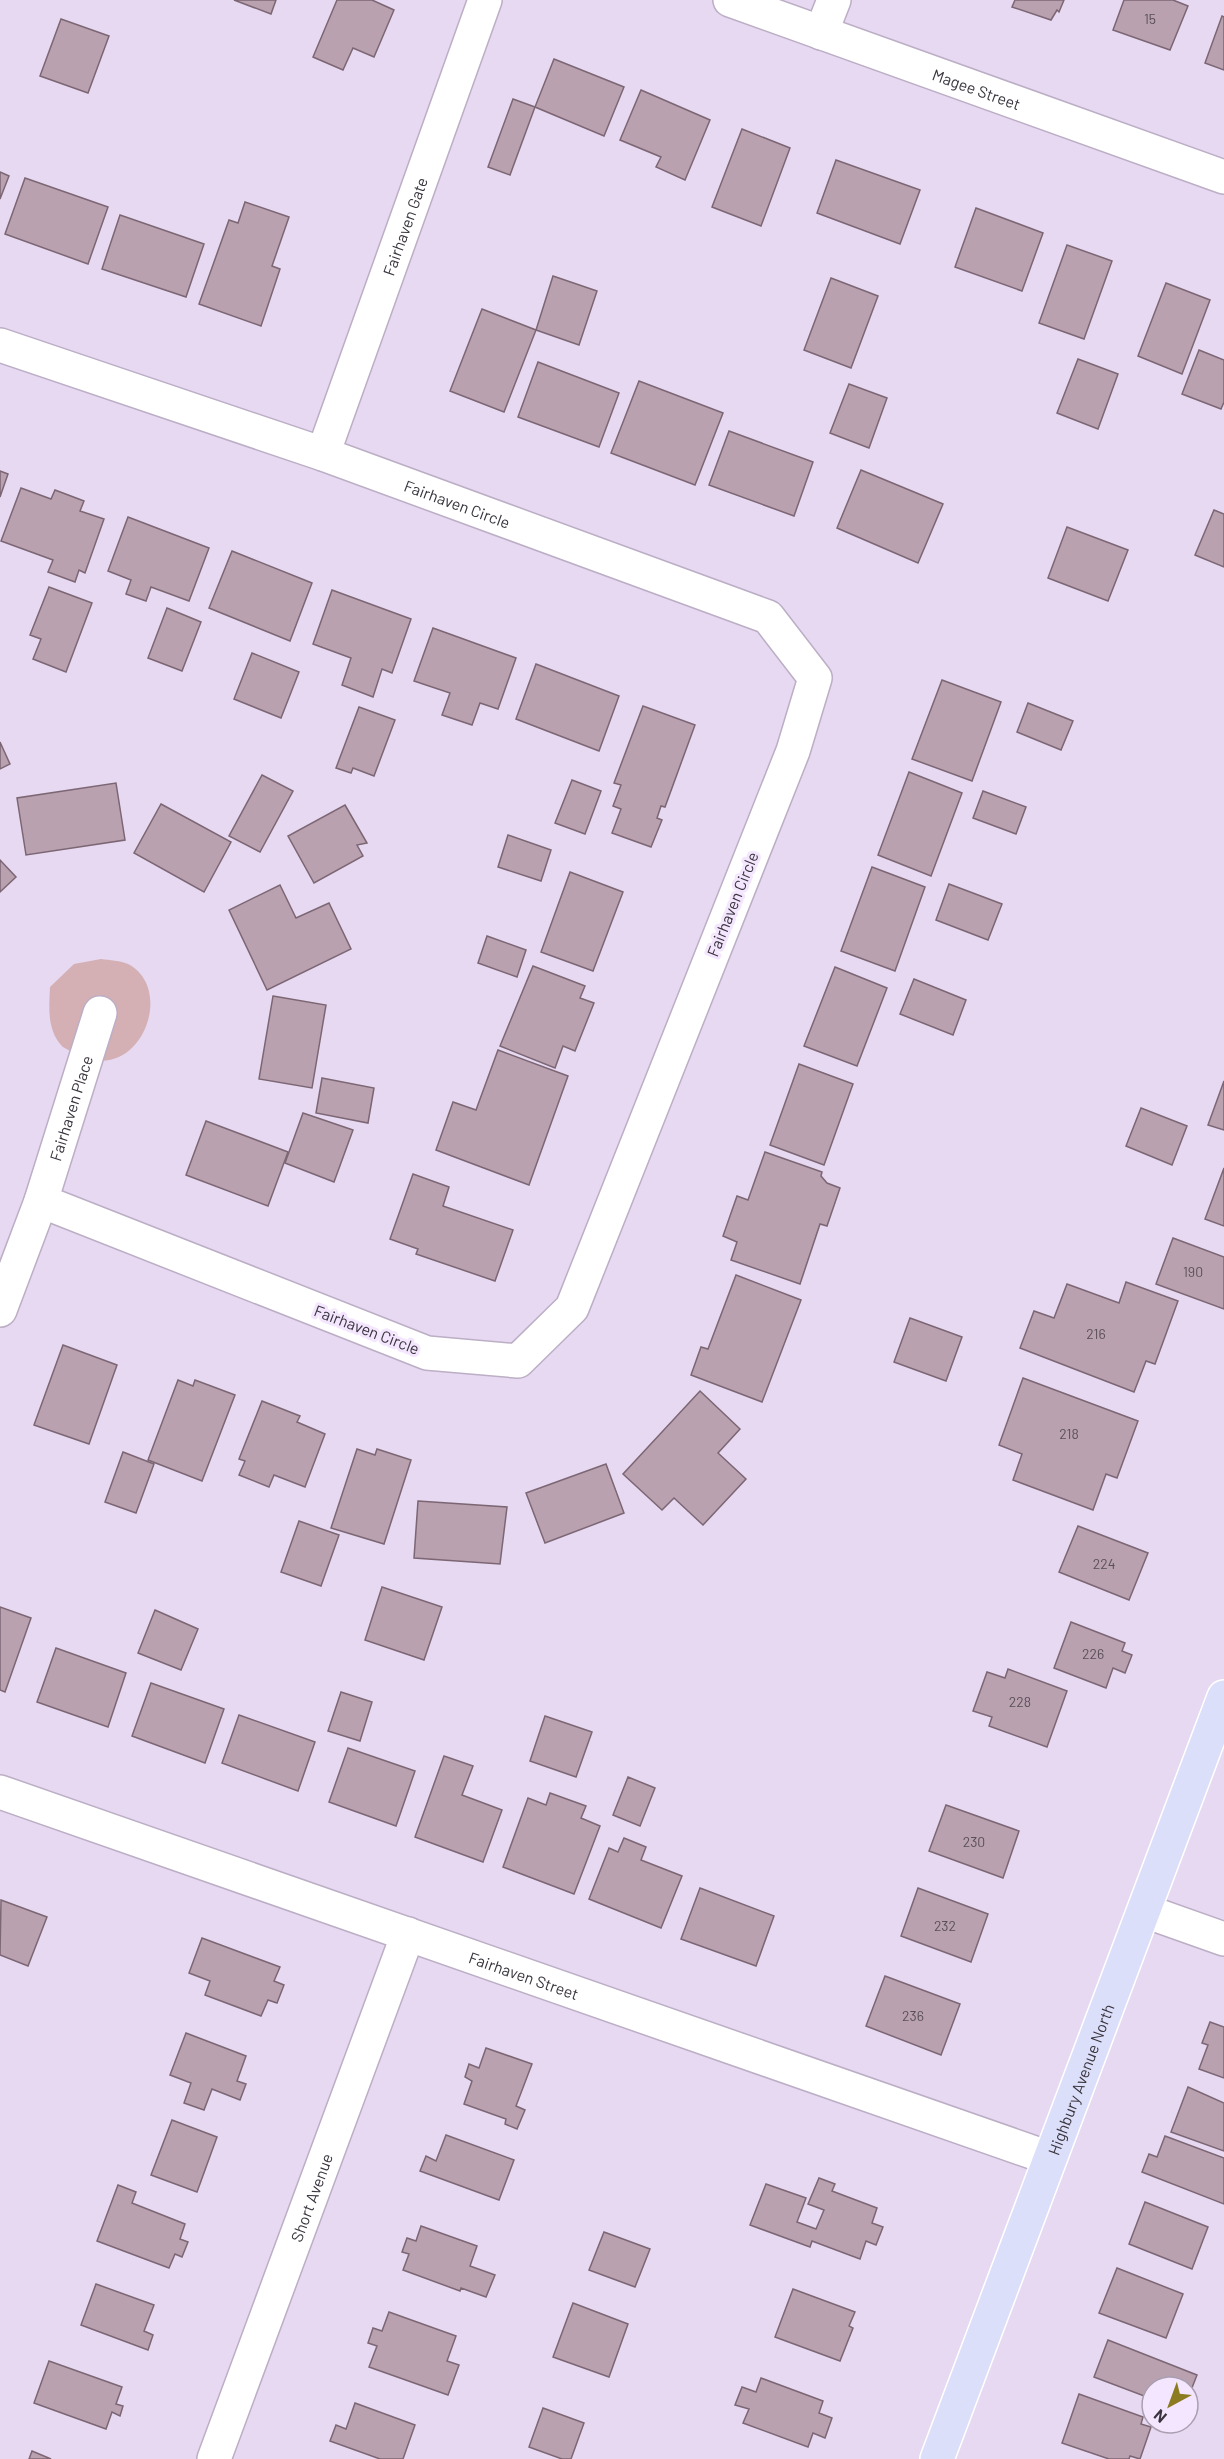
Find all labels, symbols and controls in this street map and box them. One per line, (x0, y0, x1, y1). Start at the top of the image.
house number: 15 (1144, 10, 1156, 27)
street label: Magee Street (930, 64, 1023, 113)
street label: Fairhaven Gate (378, 174, 431, 278)
street label: Fairhaven Circle (402, 475, 513, 531)
street label: Fairhaven Circle (702, 849, 762, 959)
street label: Fairhaven Place (45, 1053, 96, 1163)
house number: 190 (1183, 1263, 1203, 1280)
street label: Fairhaven Circle (312, 1300, 422, 1358)
house number: 216 (1086, 1325, 1106, 1342)
house number: 218 (1059, 1425, 1079, 1442)
house number: 224 (1093, 1555, 1115, 1572)
house number: 226 (1082, 1645, 1104, 1662)
house number: 228 (1009, 1693, 1031, 1710)
house number: 230 (963, 1833, 985, 1850)
house number: 232 (934, 1917, 956, 1934)
street label: Fairhaven Street (467, 1947, 581, 2003)
street label: Highbury Avenue North (1043, 2001, 1117, 2157)
house number: 236 (902, 2007, 924, 2024)
street label: Short Avenue (286, 2151, 336, 2244)
north arrow (1140, 2375, 1200, 2435)
text: N (1150, 2406, 1170, 2427)

